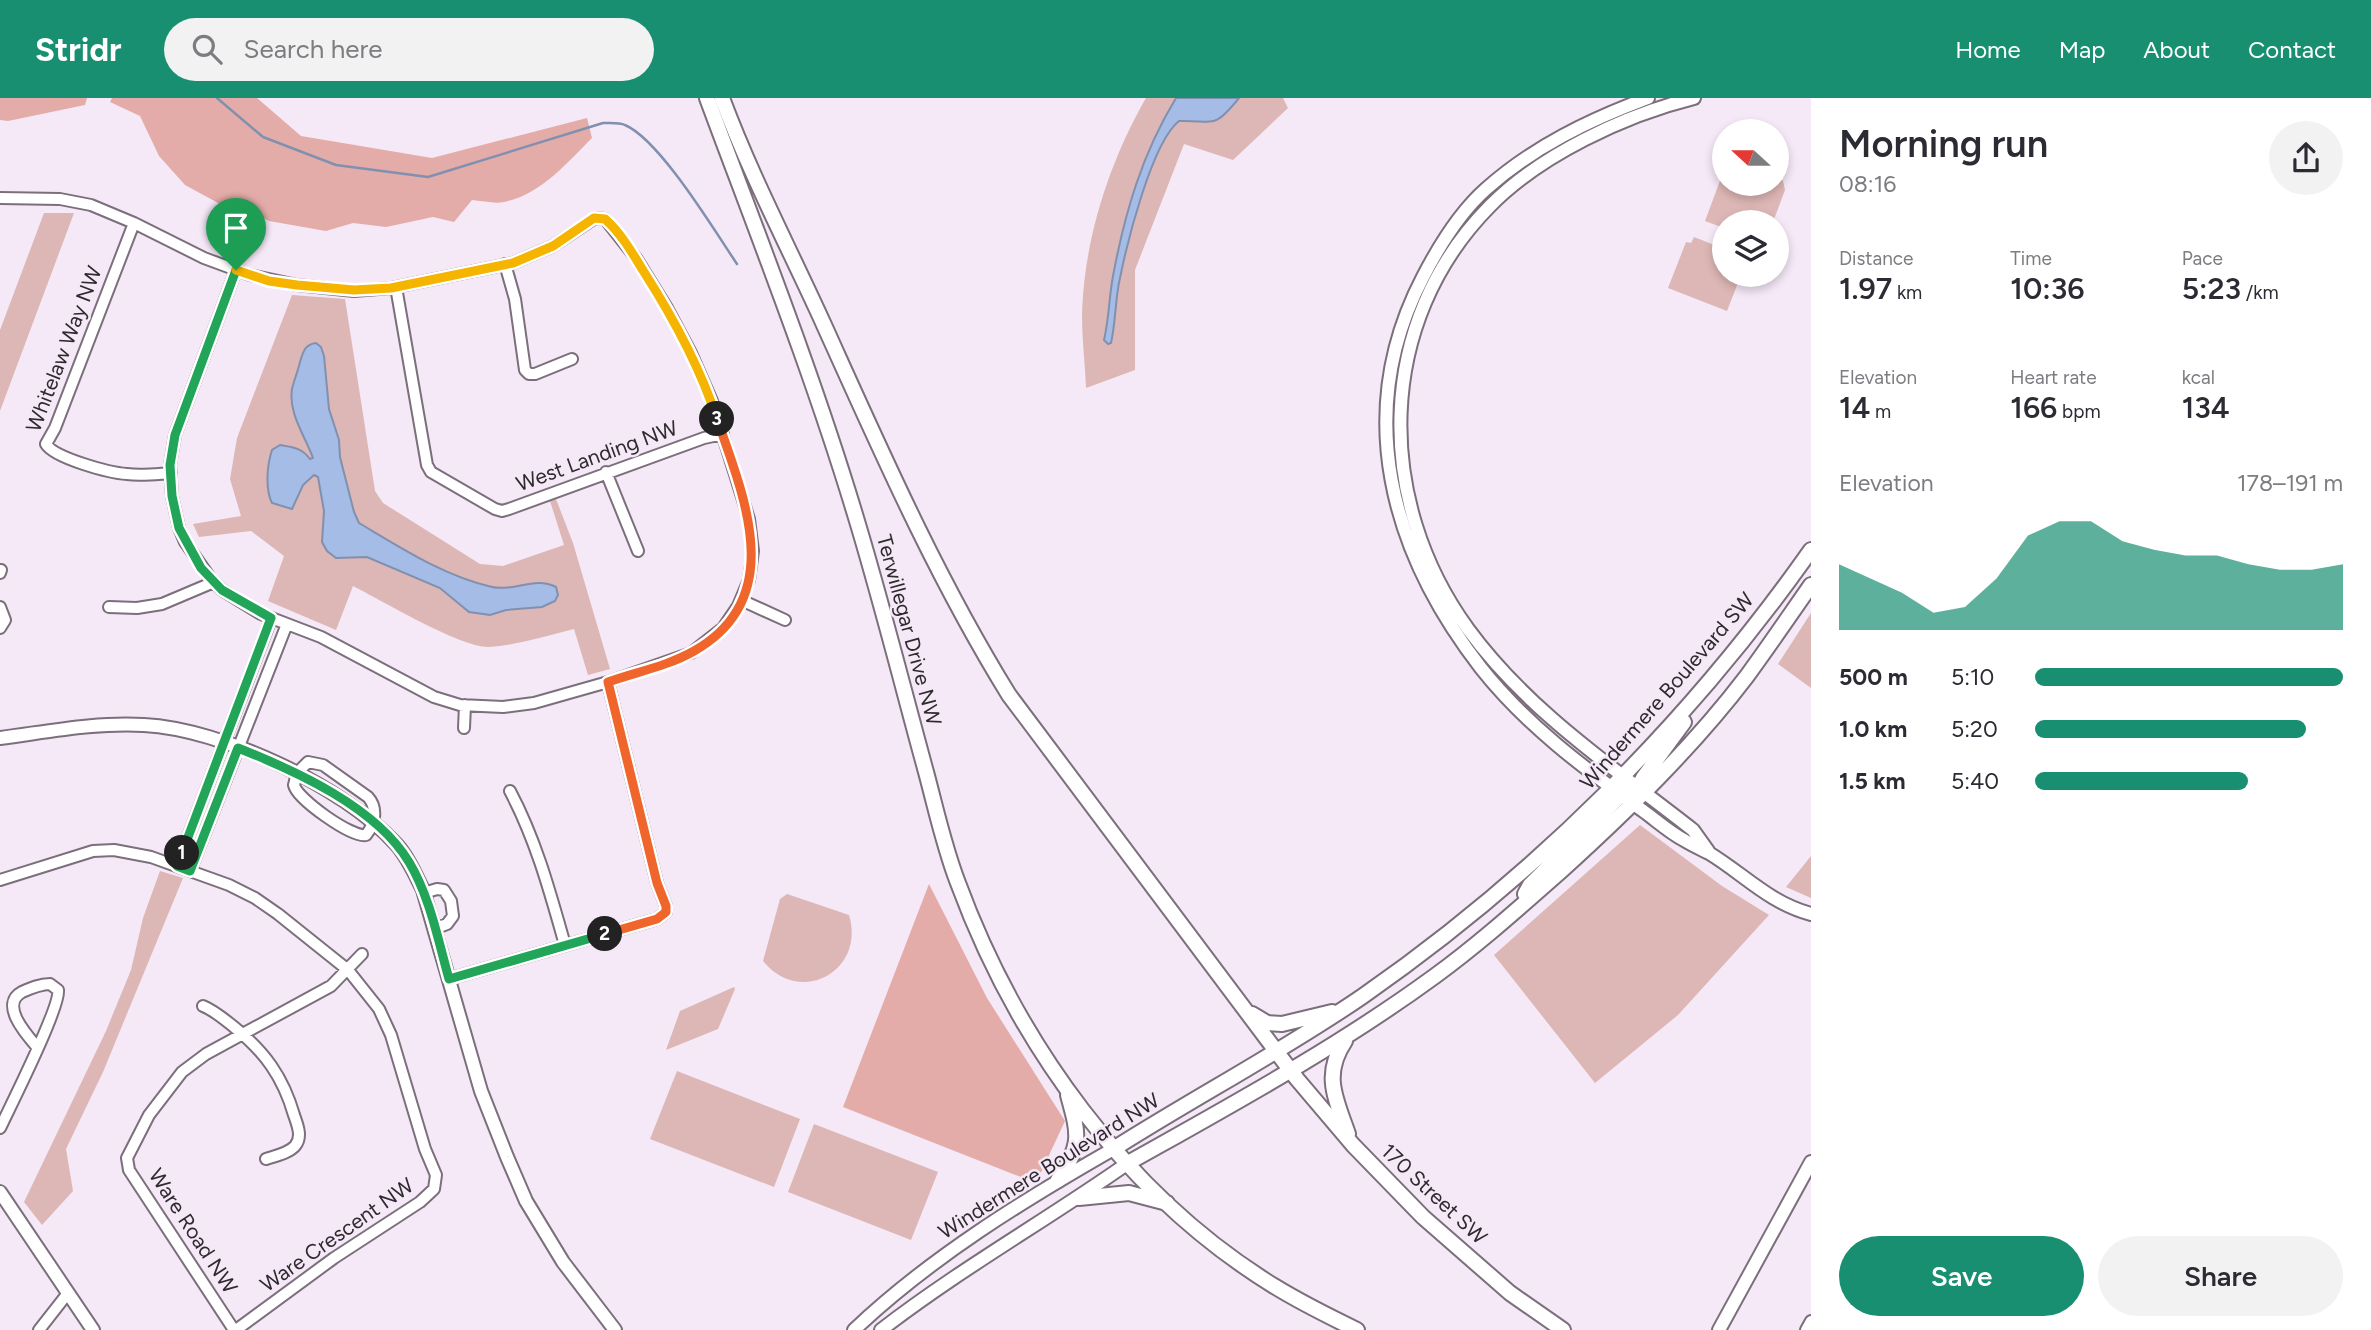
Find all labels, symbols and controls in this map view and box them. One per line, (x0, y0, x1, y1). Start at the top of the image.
search box (164, 18, 654, 81)
text: Stridr (35, 30, 122, 69)
icon: search (188, 30, 226, 68)
text: Search here (244, 33, 383, 65)
text: Home (1955, 35, 2021, 64)
text: Map (2059, 35, 2105, 64)
text: About (2143, 35, 2210, 64)
text: Contact (2248, 35, 2336, 64)
north arrow (1712, 119, 1788, 196)
map controls (1712, 119, 1789, 287)
text: Morning run (1839, 121, 2048, 167)
button: share (2269, 121, 2343, 195)
text: 08:16 (1839, 170, 1896, 198)
pin (206, 198, 266, 270)
icon: arrive (217, 209, 255, 247)
button: layers (1712, 210, 1789, 287)
text: Distance (1839, 247, 1913, 270)
text: Time (2010, 247, 2052, 270)
text: Pace (2182, 247, 2223, 270)
street label: Whitelaw Way NW (20, 262, 107, 435)
text: 1.97 (1839, 270, 1892, 307)
text: 10:36 (2010, 270, 2084, 307)
text: 5:23 (2182, 270, 2241, 307)
text: km (1892, 281, 1922, 304)
text: /km (2241, 281, 2279, 304)
text: Elevation (1839, 366, 1917, 389)
text: Heart rate (2010, 366, 2097, 389)
text: kcal (2182, 366, 2215, 389)
text: 14 (1839, 389, 1870, 426)
text: 166 (2010, 389, 2057, 426)
text: 134 (2182, 389, 2230, 426)
text: m (1870, 400, 1891, 423)
text: bpm (2057, 400, 2101, 423)
pin: 3 (700, 402, 734, 436)
text: 3 (711, 407, 722, 430)
street label: West Landing NW (513, 415, 681, 496)
text: Elevation (1839, 469, 1934, 497)
text: 178–191 m (2237, 469, 2343, 497)
street label: Terwillegar Drive NW (872, 532, 947, 728)
street label: Windermere Boulevard SW (1574, 587, 1759, 794)
text: 500 m (1839, 663, 1908, 691)
text: 5:10 (1951, 663, 1994, 691)
text: 1.0 km (1839, 715, 1907, 743)
text: 5:20 (1951, 715, 1998, 743)
text: 1.5 km (1839, 767, 1906, 795)
text: 5:40 (1951, 767, 1999, 795)
pin: 1 (164, 836, 200, 870)
text: 1 (177, 841, 186, 864)
pin: 2 (588, 916, 622, 952)
text: 2 (599, 922, 610, 945)
street label: Windermere Boulevard NW (934, 1087, 1164, 1244)
street label: 170 Street SW (1376, 1138, 1492, 1249)
street label: Ware Road NW (144, 1164, 243, 1298)
street label: Ware Crescent NW (255, 1172, 418, 1297)
button: Save (1839, 1236, 2084, 1316)
button: Share (2098, 1236, 2343, 1316)

